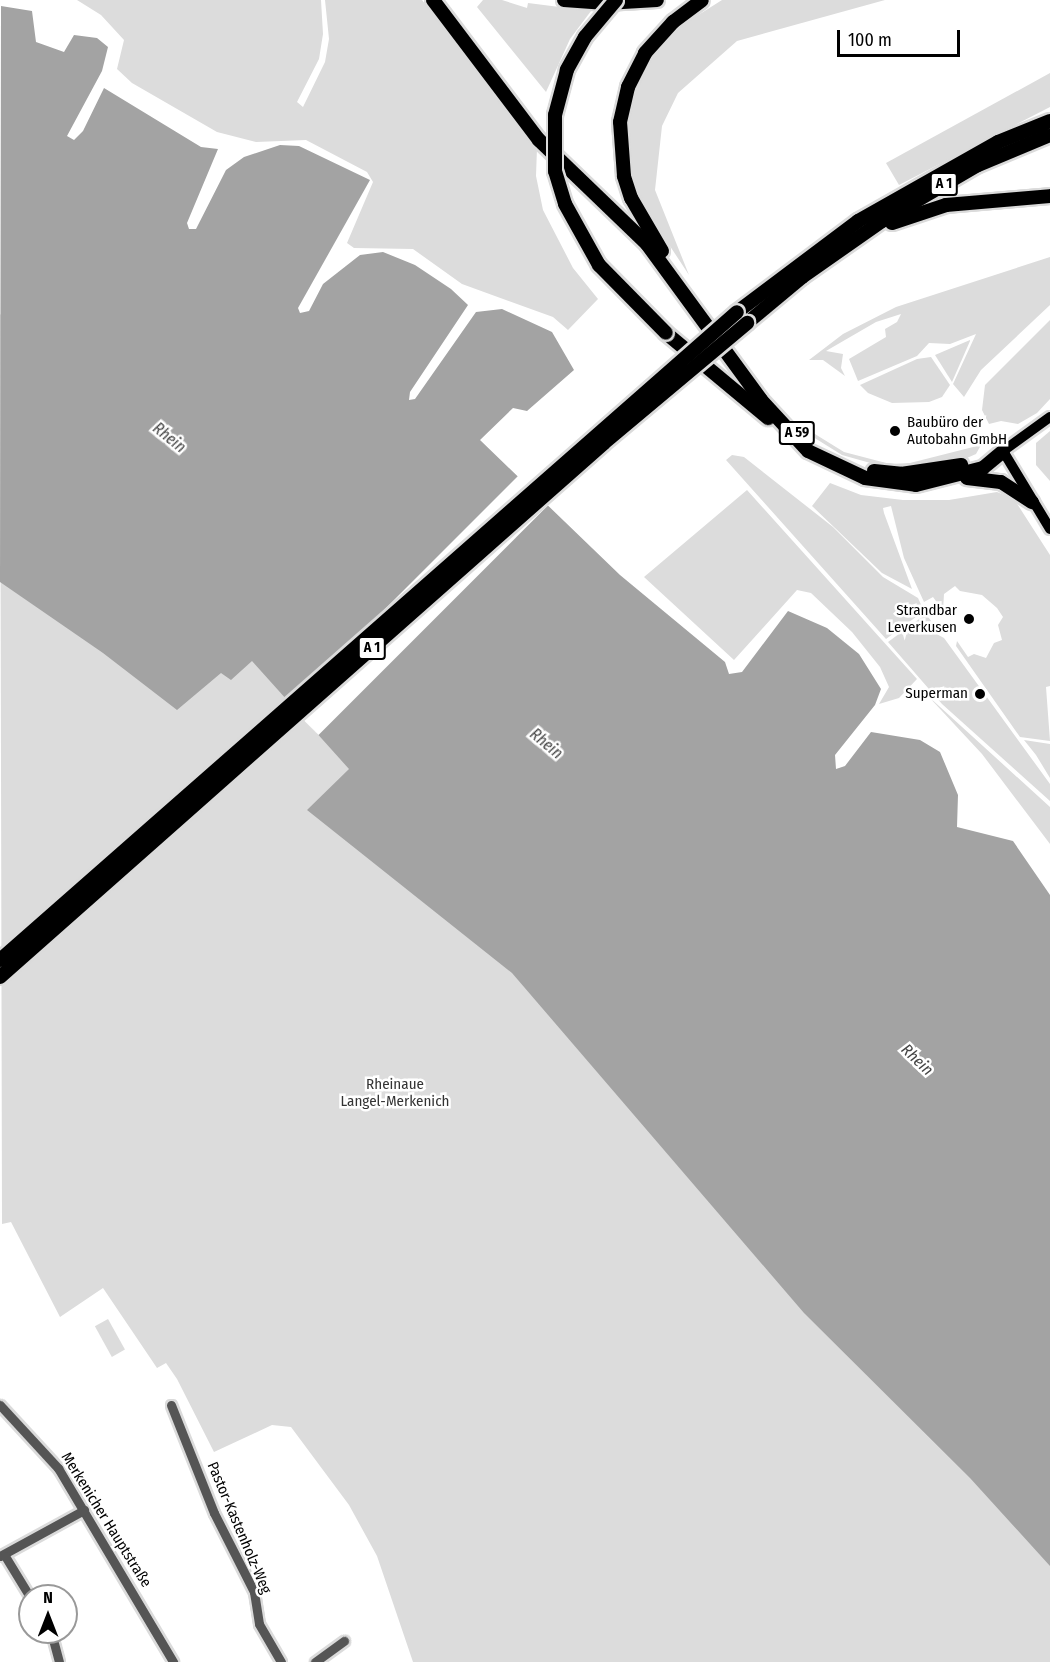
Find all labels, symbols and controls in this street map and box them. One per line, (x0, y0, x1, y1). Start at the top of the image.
scale bar (840, 18, 963, 56)
text: 100 m (848, 29, 892, 51)
road number: A 1 (929, 173, 959, 195)
place label: Baubüro der Autobahn GmbH (907, 413, 1007, 448)
water label: Rhein (149, 419, 189, 457)
road number: A 59 (778, 422, 816, 444)
marker: Baubüro der Autobahn GmbH (888, 424, 902, 438)
place label: Strandbar Leverkusen (888, 601, 957, 636)
marker: Strandbar Leverkusen (962, 612, 976, 626)
road number: A 1 (357, 637, 387, 659)
place label: Superman (905, 685, 968, 703)
marker: Superman (973, 687, 987, 701)
water label: Rhein (526, 725, 566, 763)
water label: Rhein (897, 1040, 937, 1080)
park label: Rheinaue Langel-Merkenich (341, 1075, 449, 1110)
street label: Merkenicher Hauptstraße (57, 1449, 155, 1591)
street label: Pastor-Kastenholz-Weg (203, 1459, 275, 1597)
north arrow (18, 1584, 78, 1644)
text: N (43, 1588, 53, 1607)

